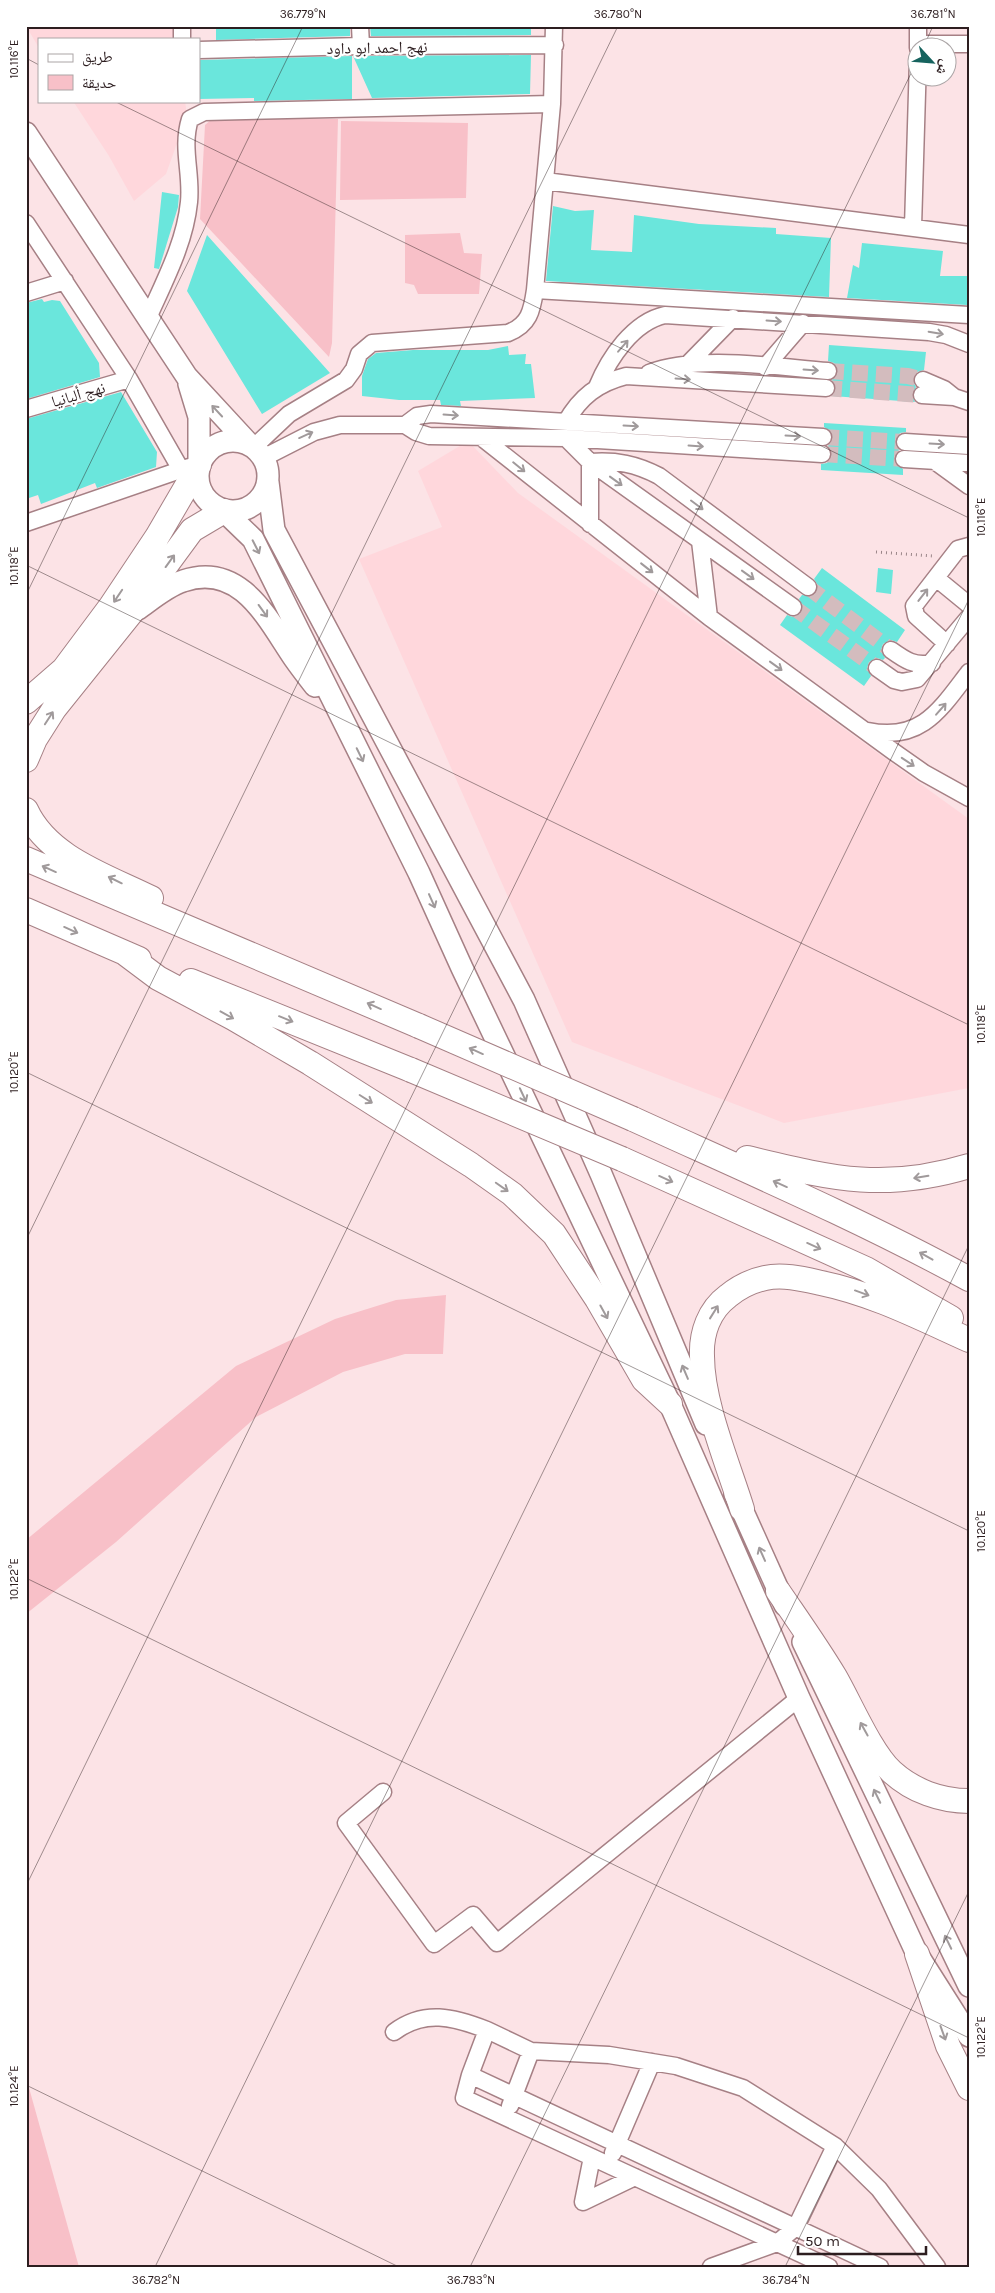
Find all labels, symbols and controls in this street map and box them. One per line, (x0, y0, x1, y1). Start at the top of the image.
text: 36.779°N (280, 7, 326, 21)
text: 36.780°N (594, 7, 642, 21)
text: 36.781°N (910, 7, 956, 21)
street label: نهج احمد ابو داود (326, 37, 428, 59)
legend (38, 38, 200, 102)
north arrow (908, 38, 958, 88)
text: 10.116°E (7, 40, 21, 78)
text: طريق (82, 48, 113, 67)
text: ش (932, 57, 954, 78)
text: حديقة (82, 74, 117, 92)
one-way arrow (765, 316, 781, 326)
one-way arrow (927, 329, 943, 339)
one-way arrow (617, 339, 629, 352)
one-way arrow (803, 365, 819, 374)
one-way arrow (675, 374, 691, 383)
street label: نهج ألبانيا (49, 378, 108, 412)
one-way arrow (211, 405, 223, 418)
one-way arrow (443, 410, 459, 420)
one-way arrow (622, 422, 638, 431)
one-way arrow (298, 429, 313, 439)
one-way arrow (785, 431, 801, 440)
one-way arrow (929, 439, 945, 448)
one-way arrow (688, 441, 704, 450)
one-way arrow (512, 462, 525, 473)
one-way arrow (609, 476, 623, 486)
text: 10.116°E (974, 498, 988, 536)
one-way arrow (690, 499, 703, 510)
one-way arrow (252, 539, 262, 554)
text: 10.118°E (7, 546, 21, 586)
one-way arrow (164, 555, 175, 568)
one-way arrow (640, 563, 653, 574)
one-way arrow (741, 570, 755, 580)
one-way arrow (113, 589, 123, 603)
one-way arrow (917, 589, 928, 602)
one-way arrow (258, 604, 268, 618)
one-way arrow (769, 661, 783, 671)
one-way arrow (935, 702, 947, 715)
one-way arrow (44, 711, 54, 725)
one-way arrow (356, 747, 365, 762)
one-way arrow (900, 757, 914, 767)
one-way arrow (42, 864, 57, 874)
one-way arrow (108, 875, 123, 885)
one-way arrow (427, 893, 437, 908)
one-way arrow (63, 925, 78, 935)
one-way arrow (367, 1001, 382, 1011)
text: 10.118°E (974, 1004, 988, 1044)
one-way arrow (219, 1011, 234, 1020)
one-way arrow (277, 1015, 293, 1024)
one-way arrow (469, 1045, 484, 1055)
text: 10.120°E (7, 1051, 21, 1093)
one-way arrow (519, 1087, 528, 1102)
one-way arrow (359, 1094, 373, 1104)
one-way arrow (914, 1173, 930, 1183)
one-way arrow (658, 1175, 673, 1185)
one-way arrow (773, 1179, 788, 1189)
one-way arrow (495, 1182, 509, 1192)
one-way arrow (806, 1241, 821, 1251)
one-way arrow (919, 1251, 934, 1260)
one-way arrow (854, 1289, 869, 1298)
one-way arrow (599, 1305, 609, 1320)
one-way arrow (708, 1305, 719, 1319)
one-way arrow (679, 1365, 688, 1380)
text: 10.120°E (974, 1510, 988, 1552)
one-way arrow (756, 1547, 766, 1562)
text: 10.122°E (7, 1558, 21, 1600)
one-way arrow (858, 1722, 868, 1736)
one-way arrow (872, 1789, 881, 1804)
one-way arrow (942, 1935, 952, 1950)
text: 10.122°E (974, 2016, 988, 2058)
one-way arrow (939, 2025, 948, 2041)
text: 10.124°E (7, 2065, 21, 2107)
scale bar (798, 2223, 925, 2255)
text: 50 m (805, 2232, 840, 2250)
text: 36.782°N (132, 2273, 180, 2287)
text: 36.783°N (447, 2273, 495, 2287)
text: 36.784°N (762, 2273, 810, 2287)

